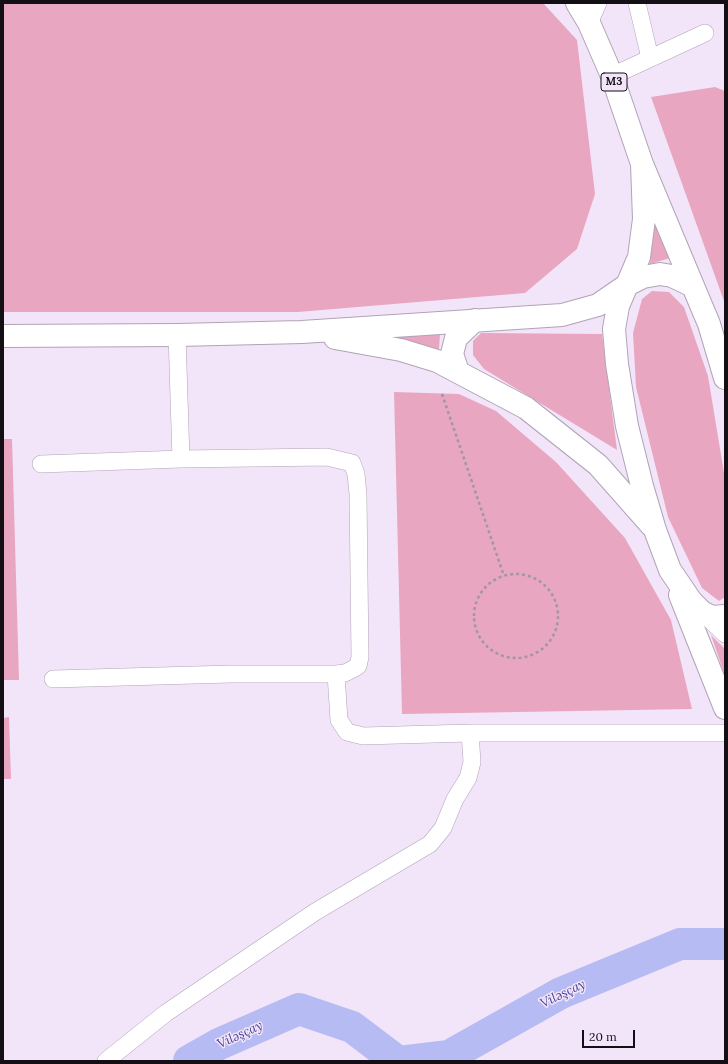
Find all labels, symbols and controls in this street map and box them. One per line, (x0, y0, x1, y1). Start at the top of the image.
road number: M3 (601, 73, 627, 91)
water label: Viləşçay (538, 976, 588, 1012)
water label: Viləşçay (215, 1018, 265, 1052)
scale bar (584, 1022, 637, 1048)
text: 20 m (589, 1029, 617, 1044)

